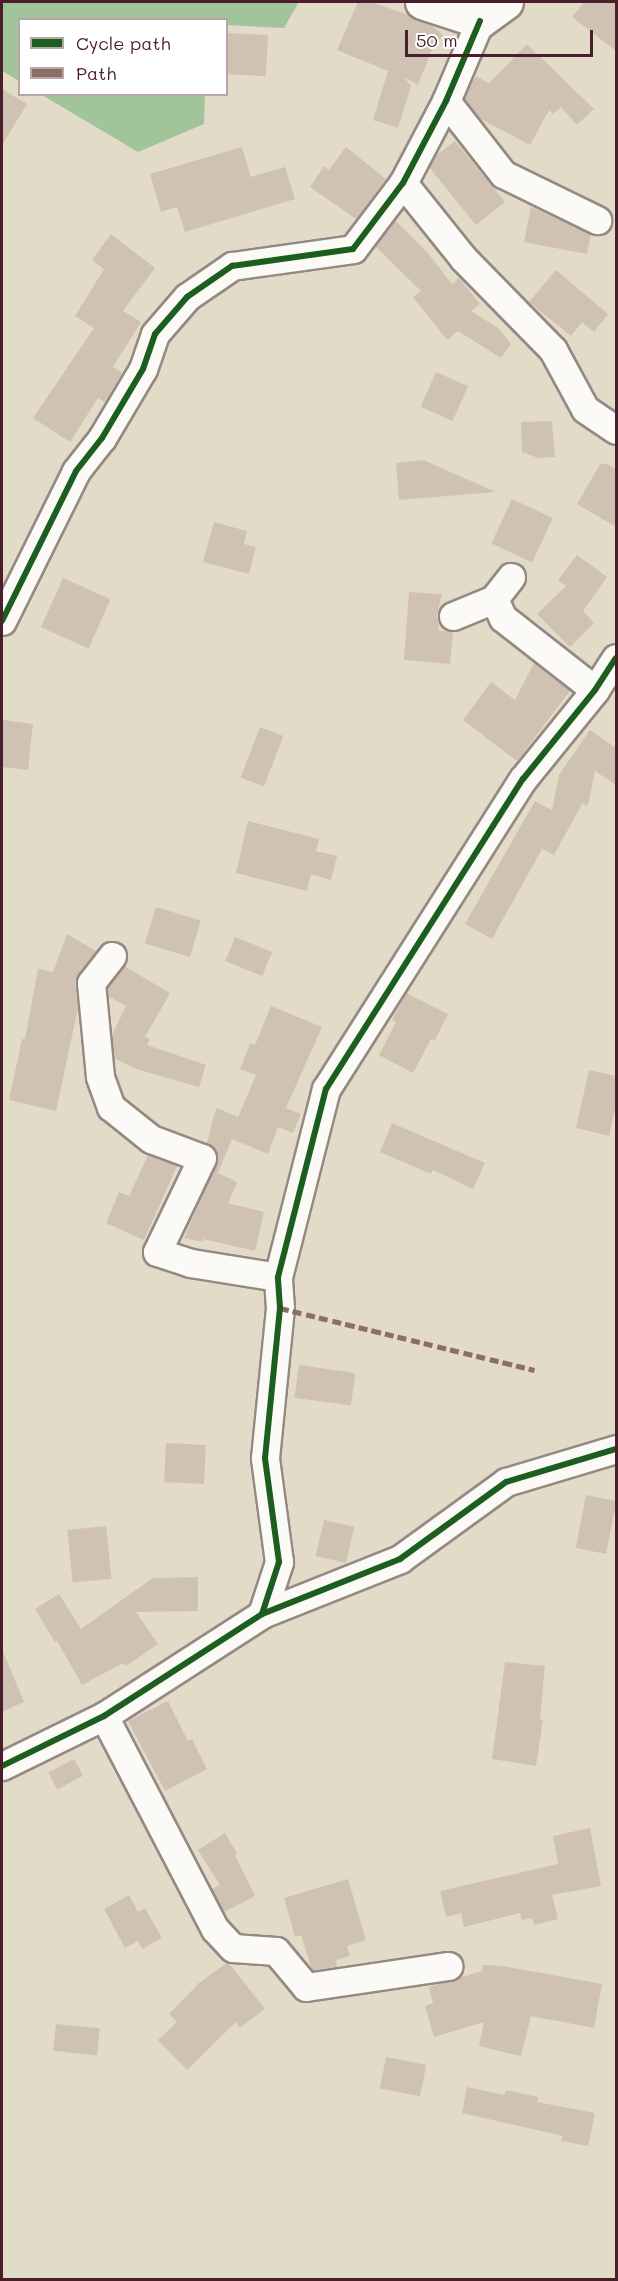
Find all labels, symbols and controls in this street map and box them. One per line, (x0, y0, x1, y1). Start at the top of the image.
legend (18, 18, 228, 96)
scale bar (408, 18, 596, 56)
text: 50 m (416, 28, 458, 52)
text: Cycle path (76, 31, 171, 55)
text: Path (76, 61, 116, 85)

